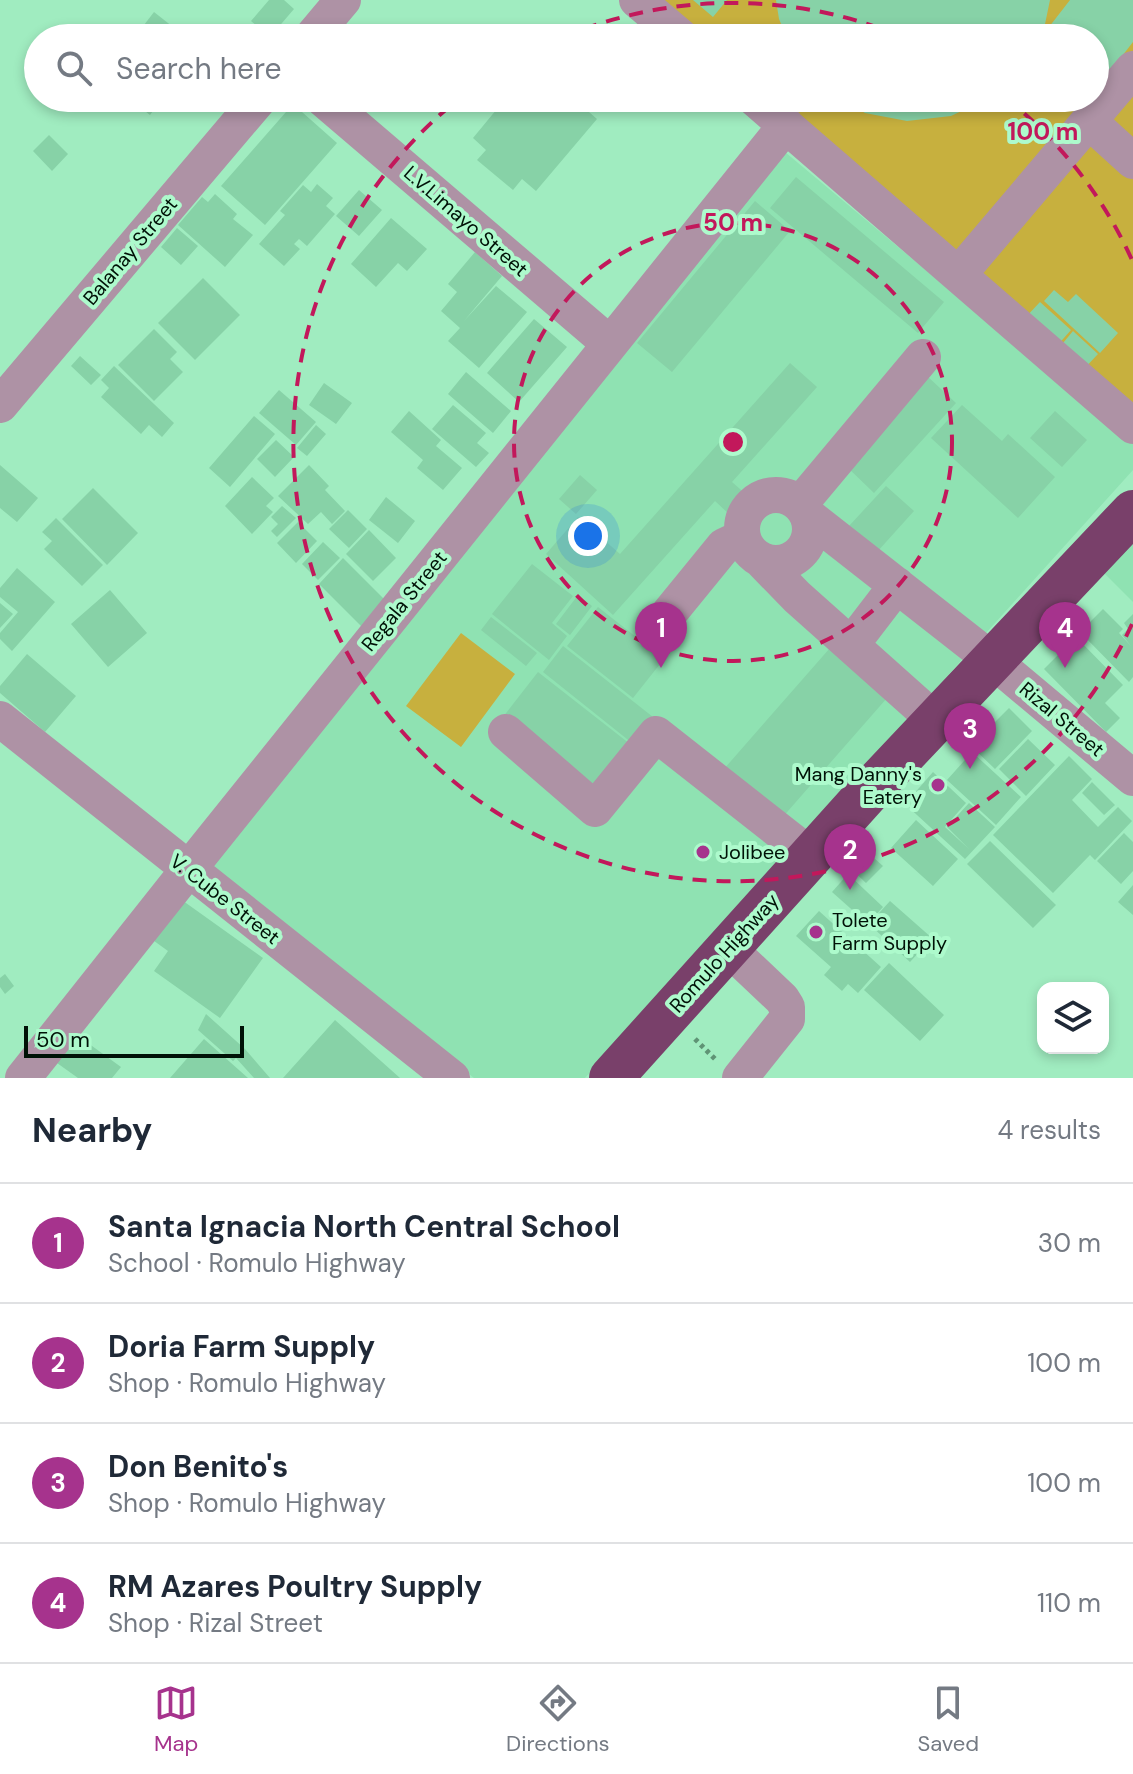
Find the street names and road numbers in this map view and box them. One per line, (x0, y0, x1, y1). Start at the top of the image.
street label: L.V.Limayo Street (398, 160, 534, 282)
street label: Balanay Street (77, 191, 183, 310)
street label: Regala Street (356, 545, 453, 657)
street label: Rizal Street (1014, 676, 1110, 762)
street label: V. Cube Street (165, 848, 285, 950)
street label: Romulo Highway (664, 888, 784, 1018)

